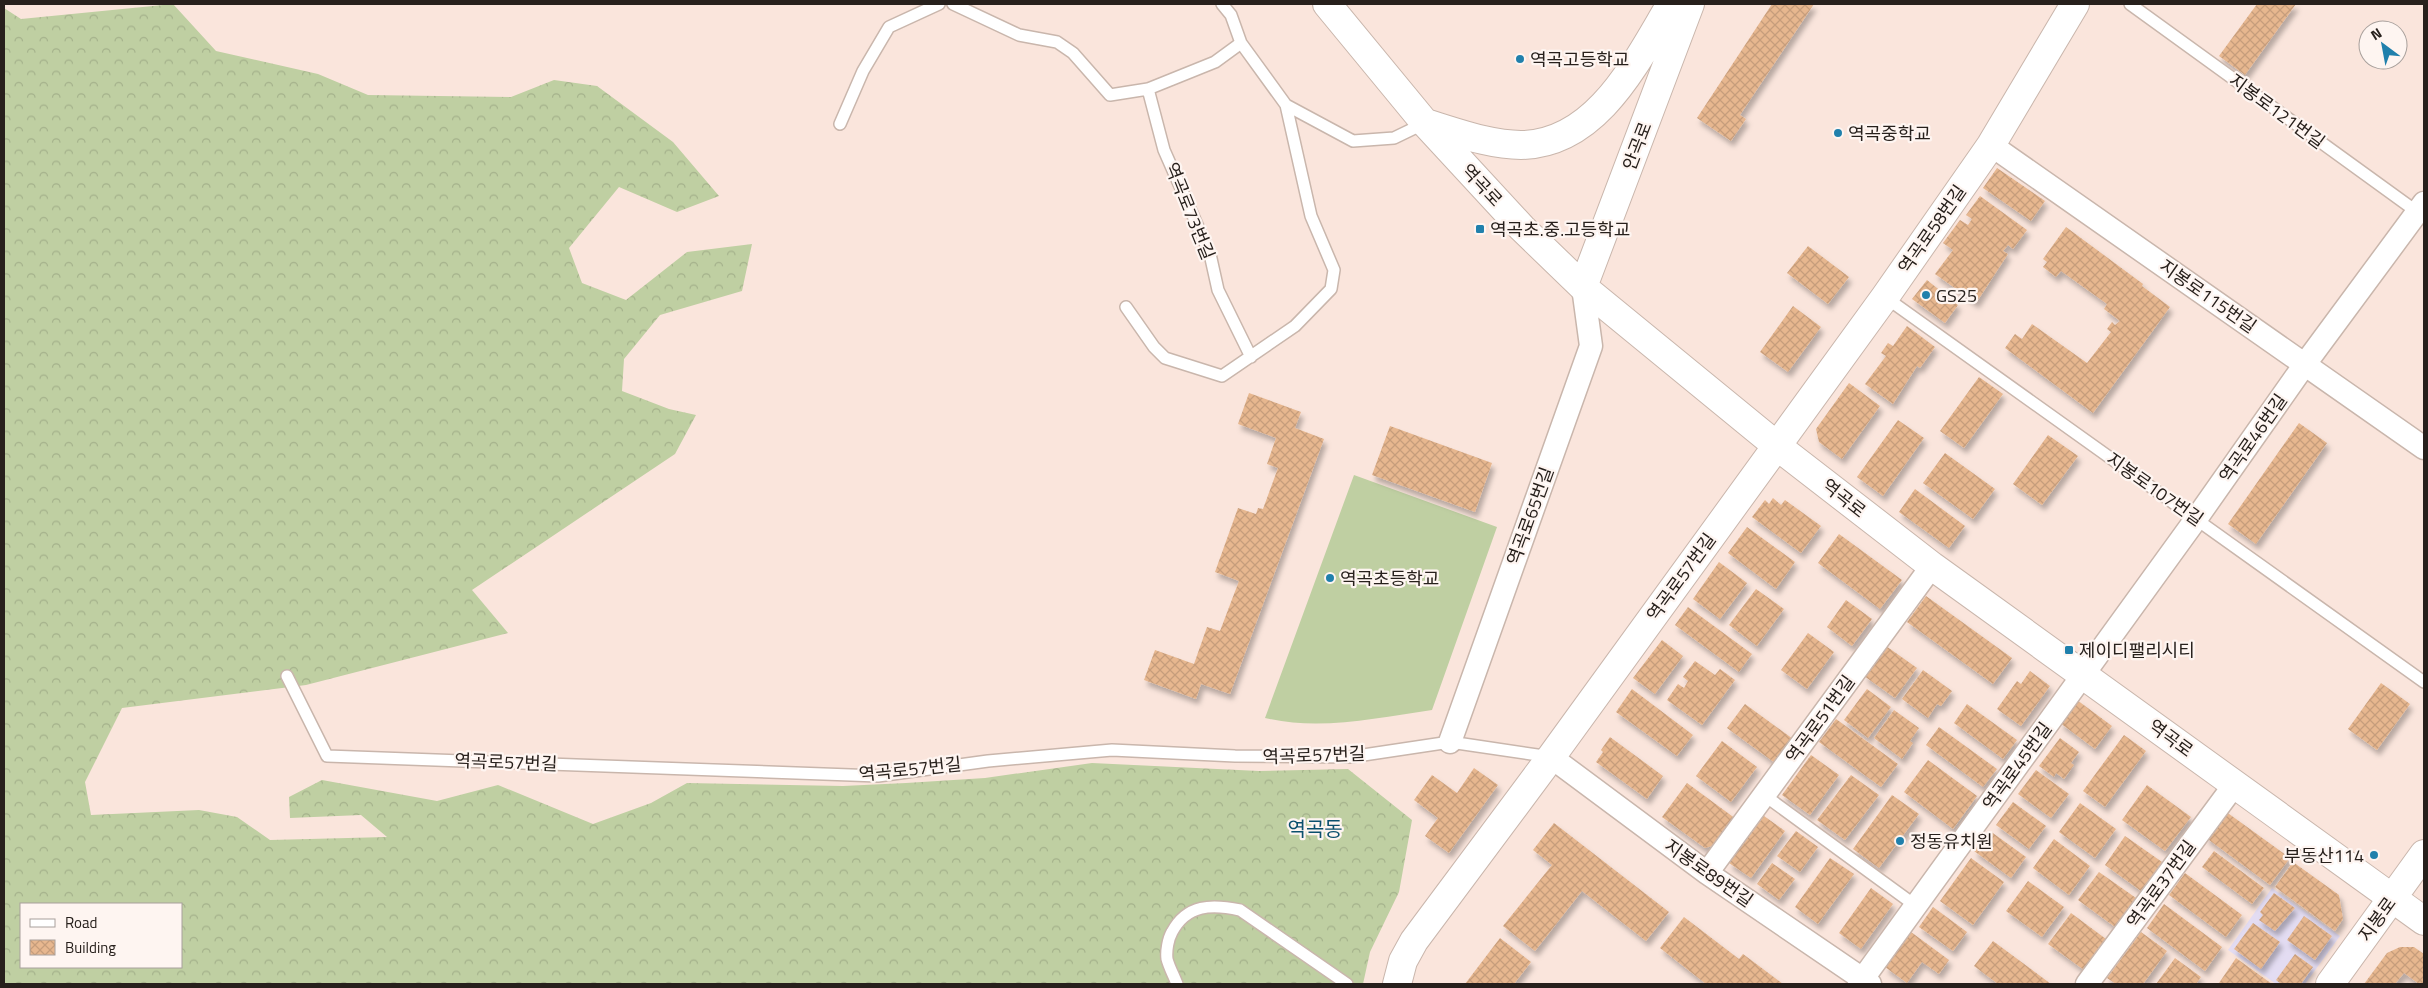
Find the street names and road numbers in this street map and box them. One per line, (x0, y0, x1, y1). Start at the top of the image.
street label: 지봉로121번길 (2223, 67, 2331, 155)
street label: 안곡로 (1615, 118, 1659, 174)
street label: 역곡로73번길 (1158, 158, 1222, 264)
street label: 역곡로 (1455, 158, 1509, 212)
street label: 역곡로58번길 (1891, 179, 1973, 279)
street label: 지봉로115번길 (2154, 253, 2262, 339)
street label: 역곡로46번길 (2212, 388, 2294, 488)
street label: 지봉로107번길 (2101, 446, 2209, 532)
street label: 역곡로65번길 (1500, 463, 1560, 569)
street label: 역곡로 (1816, 472, 1872, 524)
street label: 역곡로57번길 (1640, 527, 1722, 627)
street label: 역곡로51번길 (1779, 669, 1861, 769)
street label: 역곡로 (2143, 712, 2199, 764)
street label: 역곡로45번길 (1976, 716, 2058, 816)
street label: 역곡로57번길 (1262, 740, 1366, 770)
street label: 역곡로57번길 (454, 747, 558, 777)
street label: 역곡로57번길 (857, 750, 963, 788)
street label: 지봉로89번길 (1659, 832, 1759, 914)
street label: 역곡로37번길 (2120, 834, 2202, 934)
street label: 지봉로 (2351, 891, 2403, 947)

